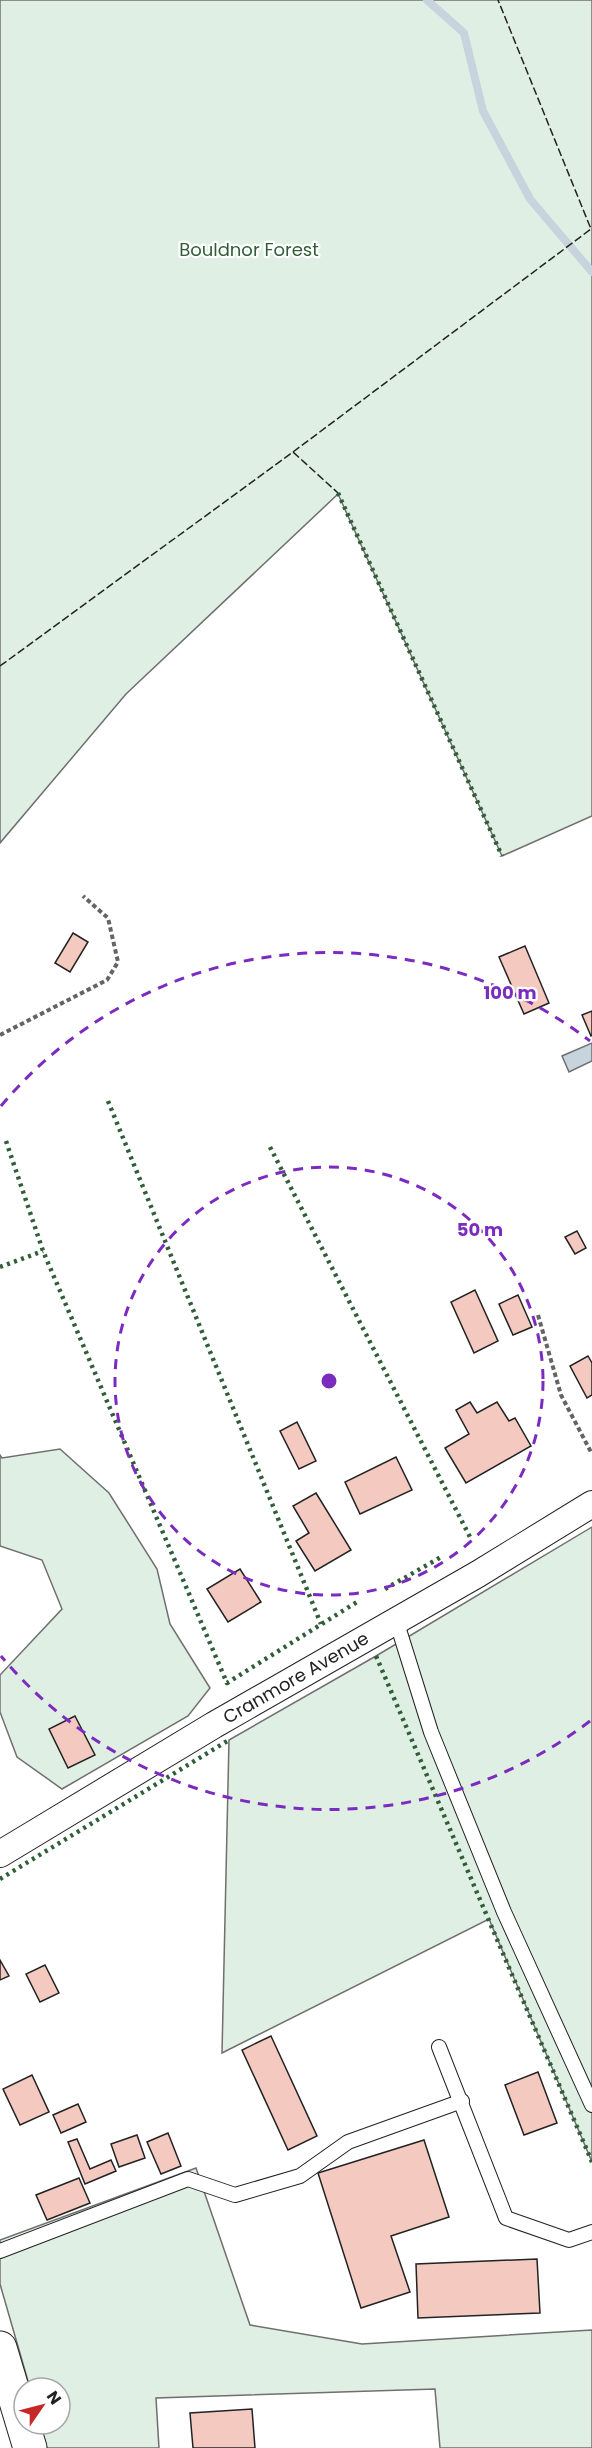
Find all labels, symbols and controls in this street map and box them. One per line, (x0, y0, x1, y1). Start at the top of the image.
park label: Bouldnor Forest (179, 237, 319, 262)
text: 100 m (483, 980, 537, 1005)
text: 50 m (457, 1217, 503, 1242)
centre of rings (319, 1371, 339, 1391)
street label: Cranmore Avenue (218, 1626, 373, 1730)
north arrow (12, 2376, 72, 2436)
text: N (41, 2386, 67, 2409)

